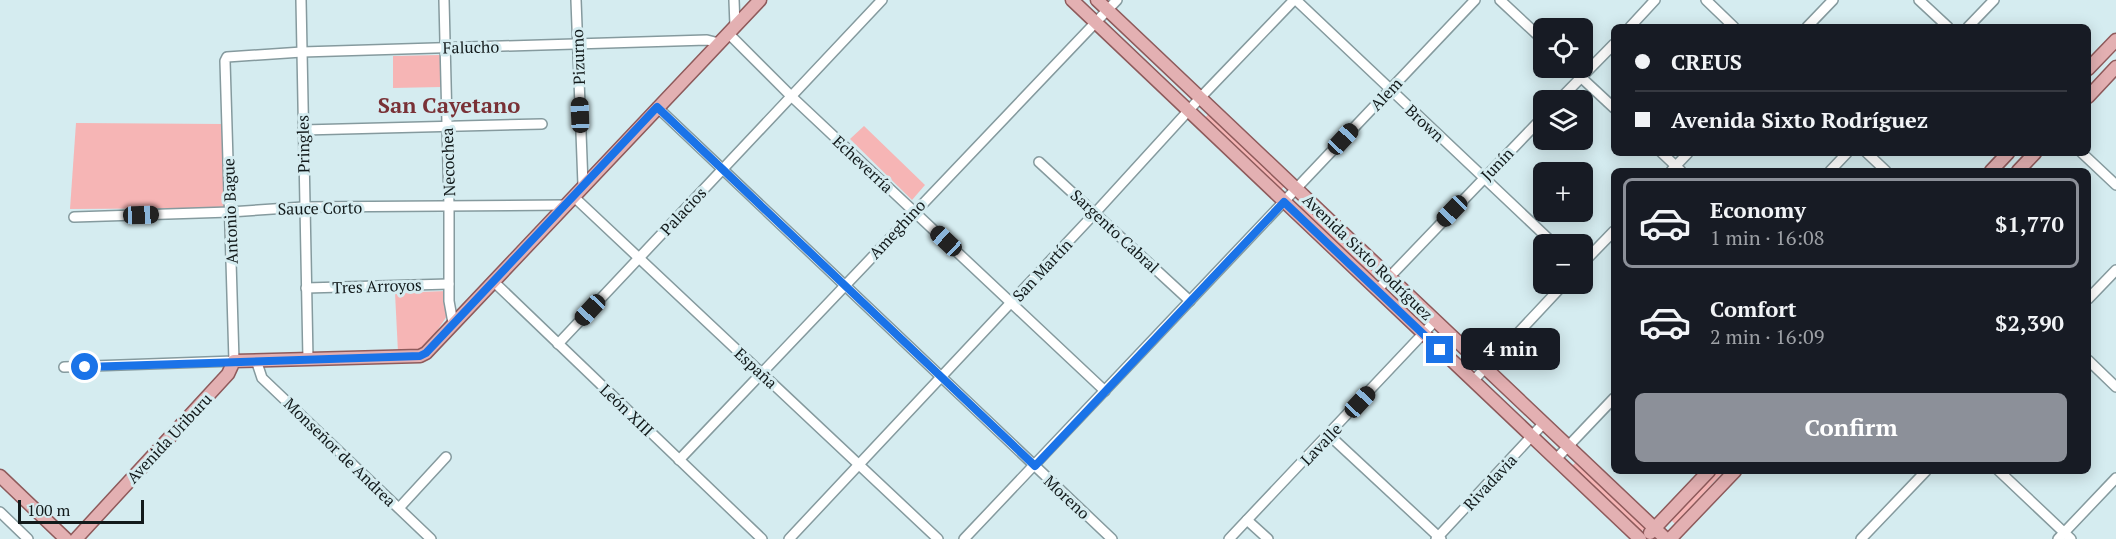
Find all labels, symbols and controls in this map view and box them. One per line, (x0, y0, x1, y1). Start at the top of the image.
map controls (1533, 18, 1593, 294)
button: locate (1533, 18, 1593, 78)
street label: Pizurno (566, 29, 590, 85)
street label: Falucho (443, 36, 500, 58)
text: CREUS (1671, 47, 1742, 76)
street label: Alem (1365, 73, 1407, 115)
district label: San Cayetano (378, 90, 520, 119)
button: layers (1533, 90, 1593, 150)
car (570, 97, 590, 133)
street label: Brown (1401, 99, 1450, 147)
text: Avenida Sixto Rodríguez (1671, 105, 1928, 134)
street label: Pringles (291, 115, 315, 173)
car (1324, 120, 1362, 158)
street label: Necochea (436, 127, 460, 197)
street label: Echeverría (828, 130, 898, 198)
street label: Junín (1476, 142, 1519, 185)
street label: Antonio Bague (217, 158, 243, 264)
button: + (1533, 162, 1593, 222)
street label: Palacios (655, 182, 711, 240)
street label: Sargento Cabral (1066, 184, 1164, 278)
street label: Avenida Sixto Rodríguez (1298, 189, 1438, 325)
car (1433, 192, 1471, 230)
street label: Ameghino (864, 194, 930, 263)
text: Economy (1710, 195, 1806, 224)
street label: Sauce Corto (277, 196, 363, 220)
icon: car (1638, 196, 1692, 250)
car (123, 205, 159, 225)
text: $1,770 (1995, 209, 2064, 238)
car (927, 222, 965, 260)
text: 1 min · 16:08 (1710, 224, 1824, 251)
street label: San Martín (1007, 233, 1077, 306)
button: − (1533, 234, 1593, 294)
street label: Tres Arroyos (332, 273, 422, 299)
car (571, 291, 609, 329)
text: Comfort (1710, 294, 1796, 323)
icon: car (1638, 295, 1692, 349)
text: $2,390 (1995, 308, 2064, 337)
text: 2 min · 16:09 (1710, 323, 1824, 350)
callout: 4 min (1461, 329, 1560, 371)
text: 4 min (1483, 335, 1538, 362)
route end (1426, 336, 1453, 363)
street label: España (730, 343, 782, 393)
route start (71, 353, 98, 380)
street label: León XIII (595, 379, 659, 441)
car (1341, 383, 1379, 421)
street label: Avenida Uriburu (121, 388, 217, 488)
street label: Monseñor de Andrea (279, 393, 401, 511)
button: Confirm (1635, 393, 2067, 462)
street label: Lavalle (1295, 418, 1347, 470)
street label: Rivadavia (1458, 449, 1522, 515)
street label: Moreno (1039, 470, 1095, 524)
scale bar (18, 497, 144, 524)
text: 100 m (27, 499, 70, 521)

